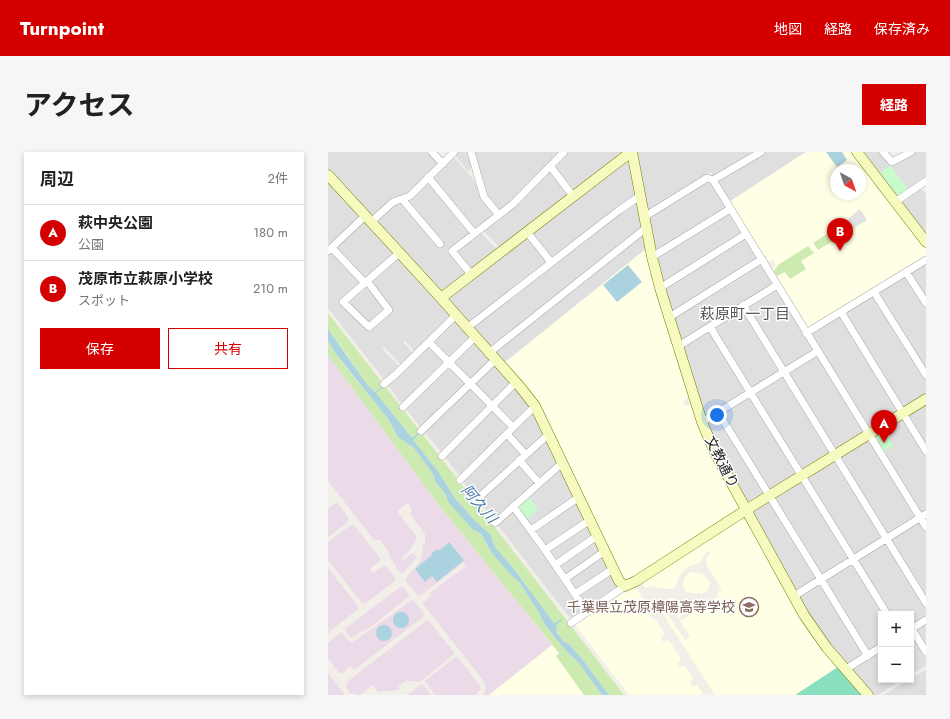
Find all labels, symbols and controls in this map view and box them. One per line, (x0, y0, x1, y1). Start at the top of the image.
text: Turnpoint (20, 15, 104, 42)
text: 地図 (774, 19, 802, 39)
text: 経路 (824, 19, 852, 39)
text: 保存済み (874, 19, 930, 39)
button: 経路 (862, 84, 926, 125)
text: アクセス (24, 85, 135, 126)
north arrow (830, 164, 866, 200)
text: 周辺 (40, 167, 74, 191)
text: 2件 (268, 169, 288, 188)
text: 萩中央公園 (78, 212, 153, 234)
pin: B (827, 218, 853, 251)
text: A (48, 223, 58, 242)
text: 180 m (253, 223, 288, 242)
text: 公園 (78, 235, 104, 254)
text: 茂原市立萩原小学校 (78, 268, 213, 290)
text: B (49, 279, 57, 298)
text: 210 m (253, 279, 288, 298)
text: スポット (78, 291, 130, 310)
district label: 萩原町一丁目 (700, 303, 790, 325)
button: 保存 (40, 328, 160, 369)
button: 共有 (168, 328, 288, 369)
your location (707, 405, 727, 425)
pin: A (871, 410, 897, 443)
street label: 文教通り (700, 433, 744, 491)
water label: 阿久川 (456, 480, 503, 530)
school or university icon: 千葉県立茂原樟陽高等学校 (738, 596, 760, 618)
place label: 千葉県立茂原樟陽高等学校 (567, 597, 735, 617)
map controls (878, 611, 914, 683)
button: + (878, 611, 914, 647)
button: − (878, 647, 914, 683)

